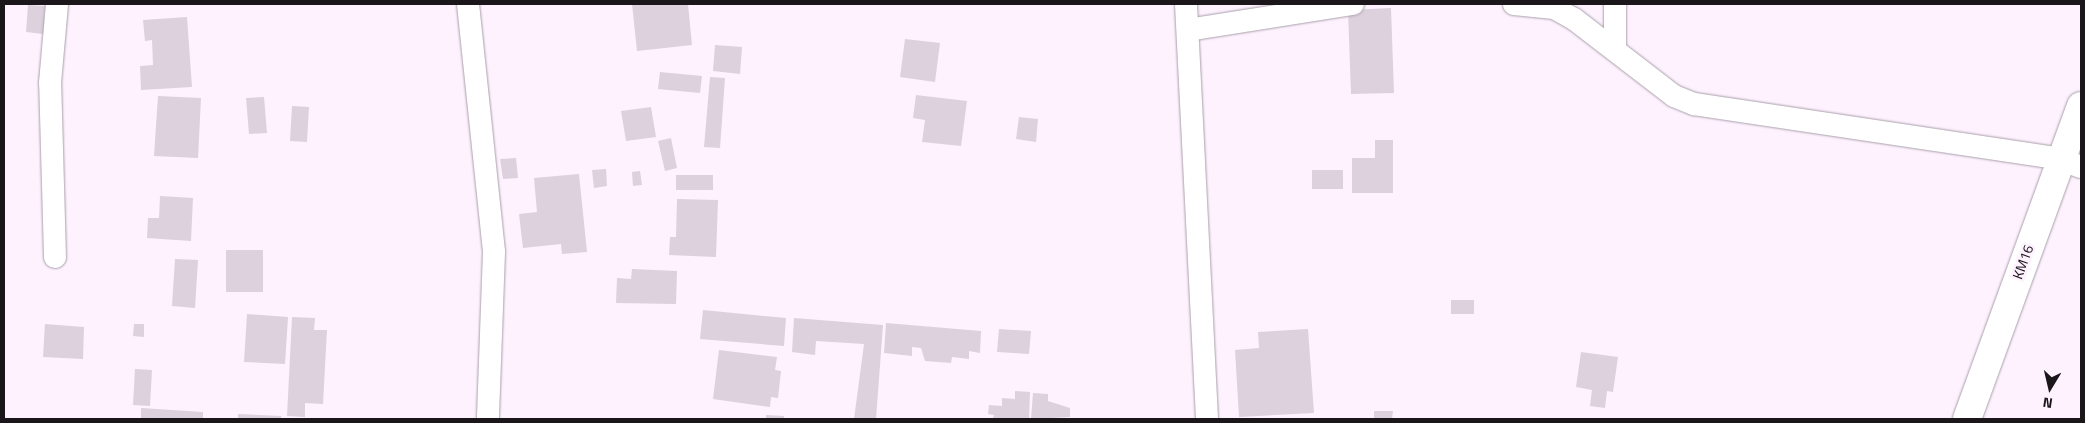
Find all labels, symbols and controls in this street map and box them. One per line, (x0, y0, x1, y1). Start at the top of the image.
street label: KM16 (2009, 242, 2037, 282)
north arrow (2025, 363, 2075, 413)
text: N (2041, 392, 2054, 414)

